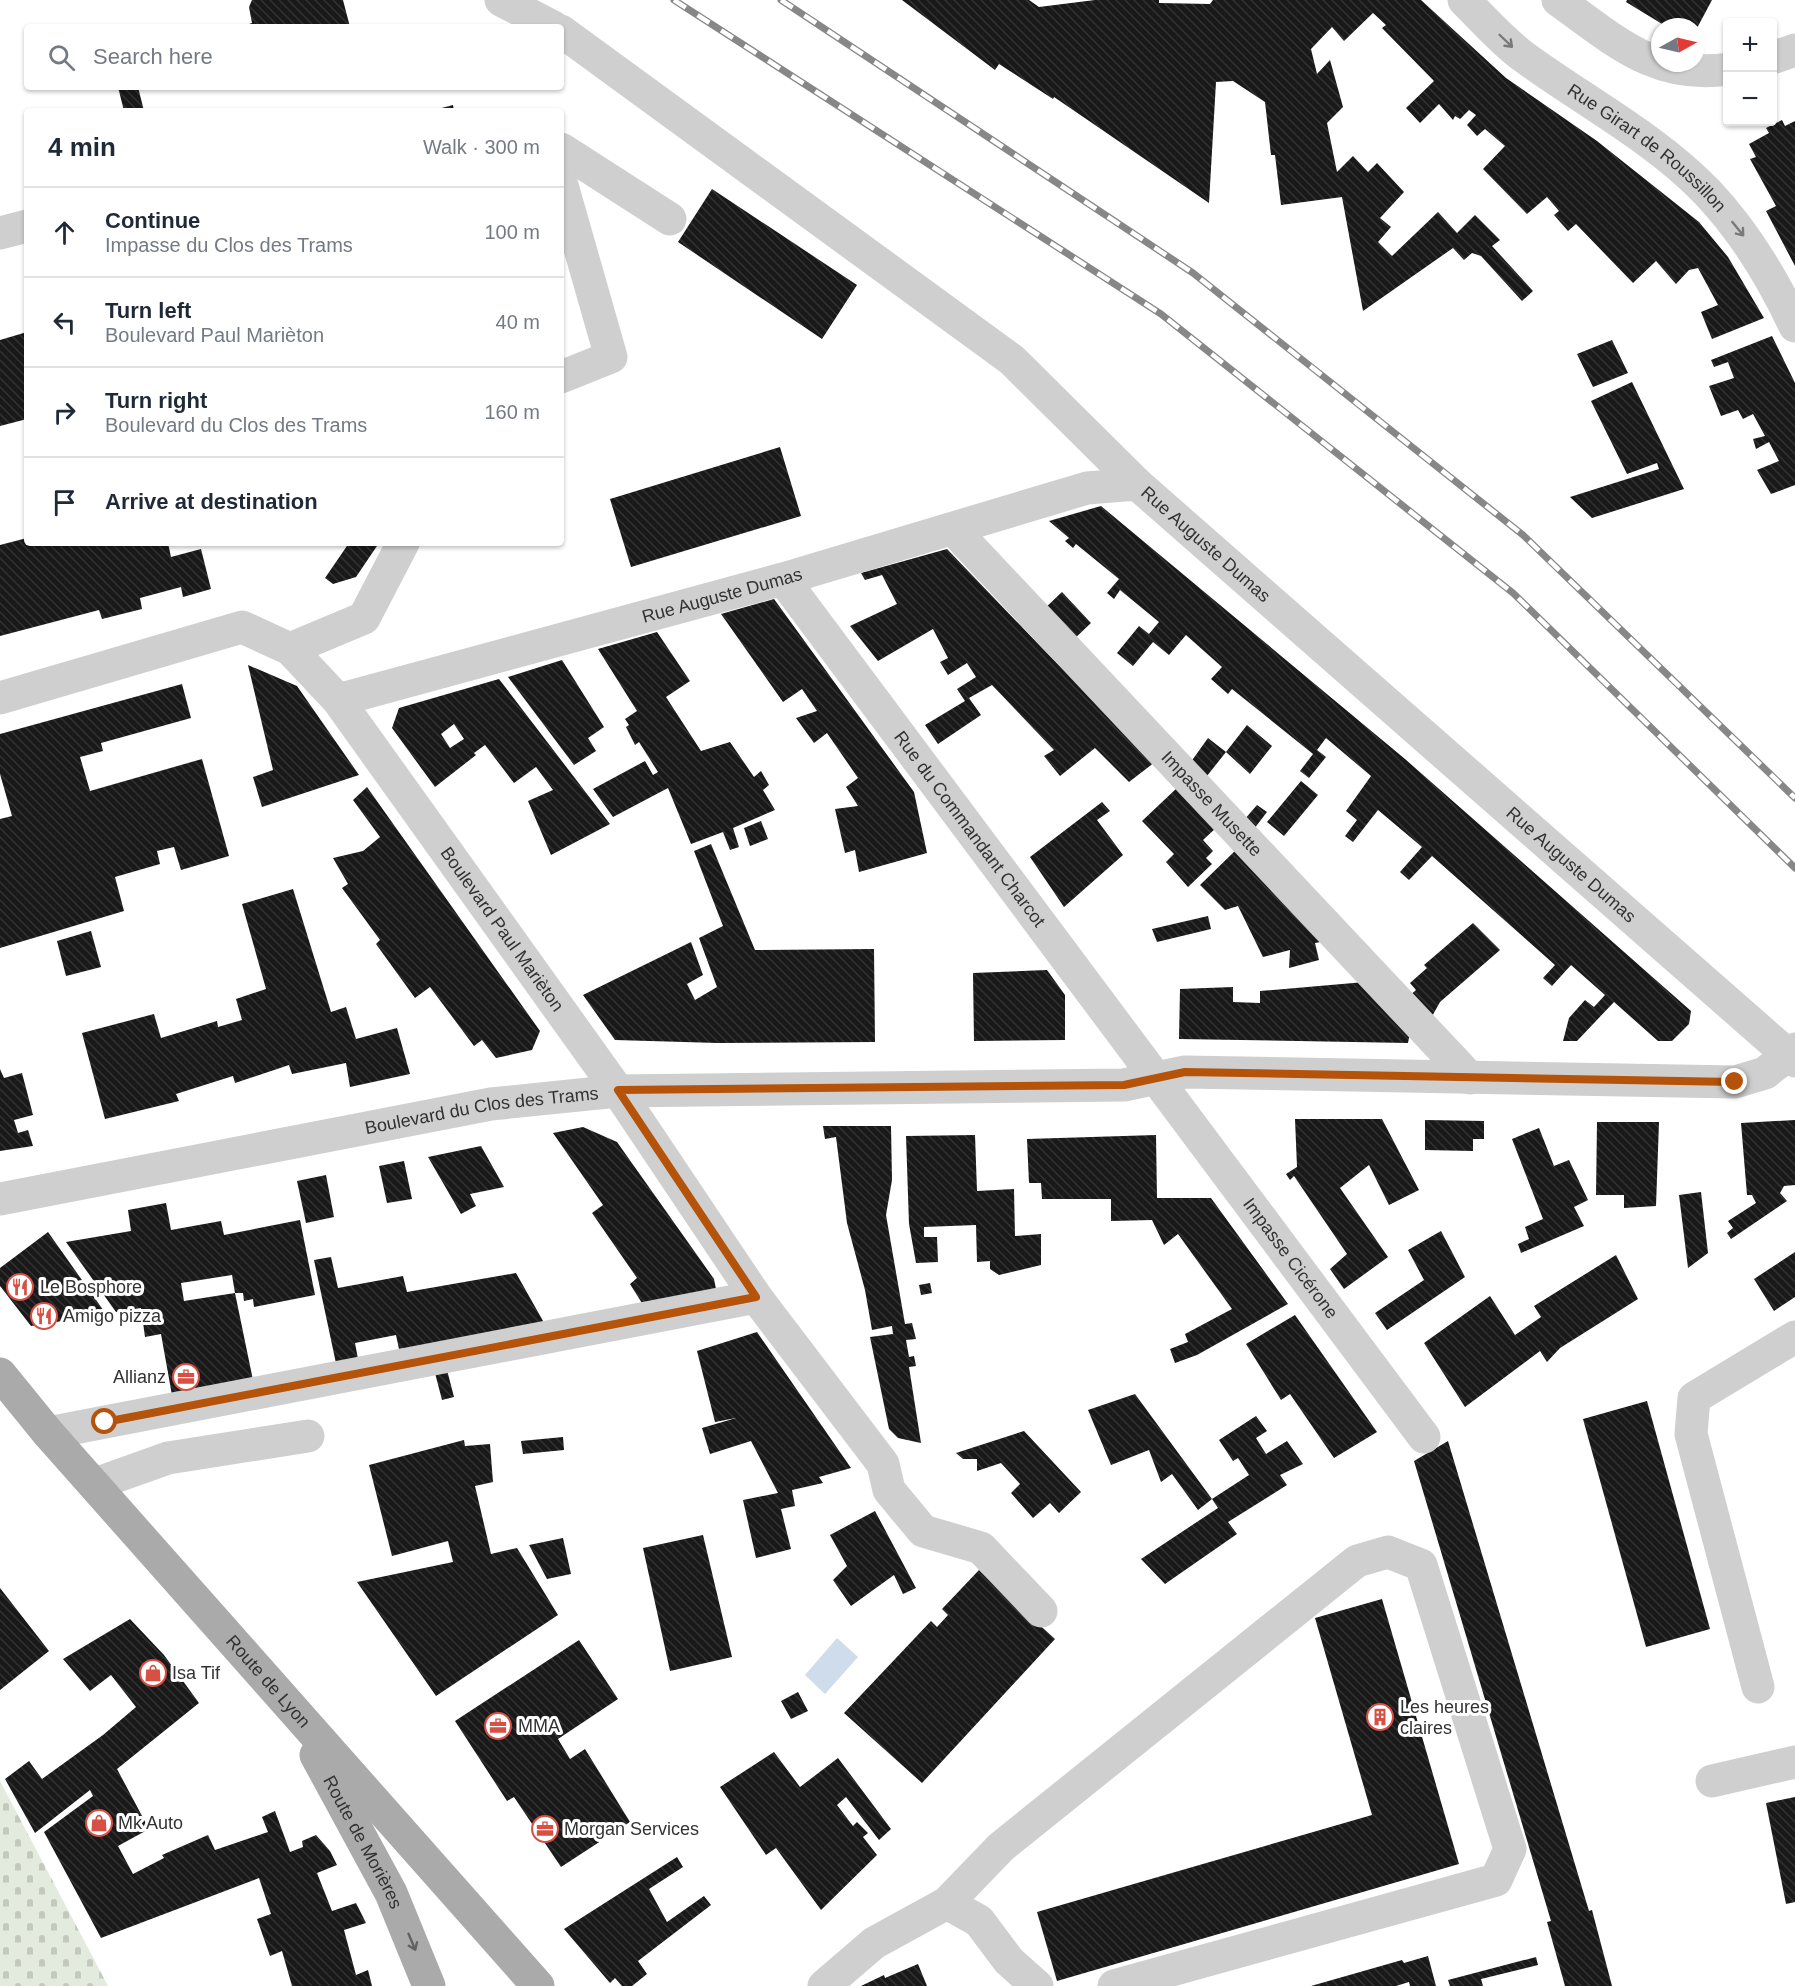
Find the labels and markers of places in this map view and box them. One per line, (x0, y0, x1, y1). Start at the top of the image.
restaurant icon: Le Bosphore (5, 1272, 35, 1302)
place label: Le Bosphore (40, 1277, 142, 1297)
restaurant icon: Amigo pizza (29, 1301, 59, 1331)
place label: Amigo pizza (63, 1306, 162, 1326)
office icon: Allianz (171, 1362, 201, 1392)
place label: Allianz (113, 1367, 166, 1387)
shop icon: Isa Tif (138, 1658, 168, 1688)
place label: Isa Tif (172, 1663, 221, 1683)
place label: Les heures claires (1400, 1697, 1489, 1738)
building icon: Les heures claires (1365, 1702, 1395, 1732)
office icon: MMA (483, 1711, 513, 1741)
place label: MMA (518, 1716, 560, 1736)
shop icon: Mk Auto (84, 1808, 114, 1838)
place label: Mk Auto (118, 1813, 183, 1833)
office icon: Morgan Services (530, 1814, 560, 1844)
place label: Morgan Services (564, 1819, 699, 1839)

